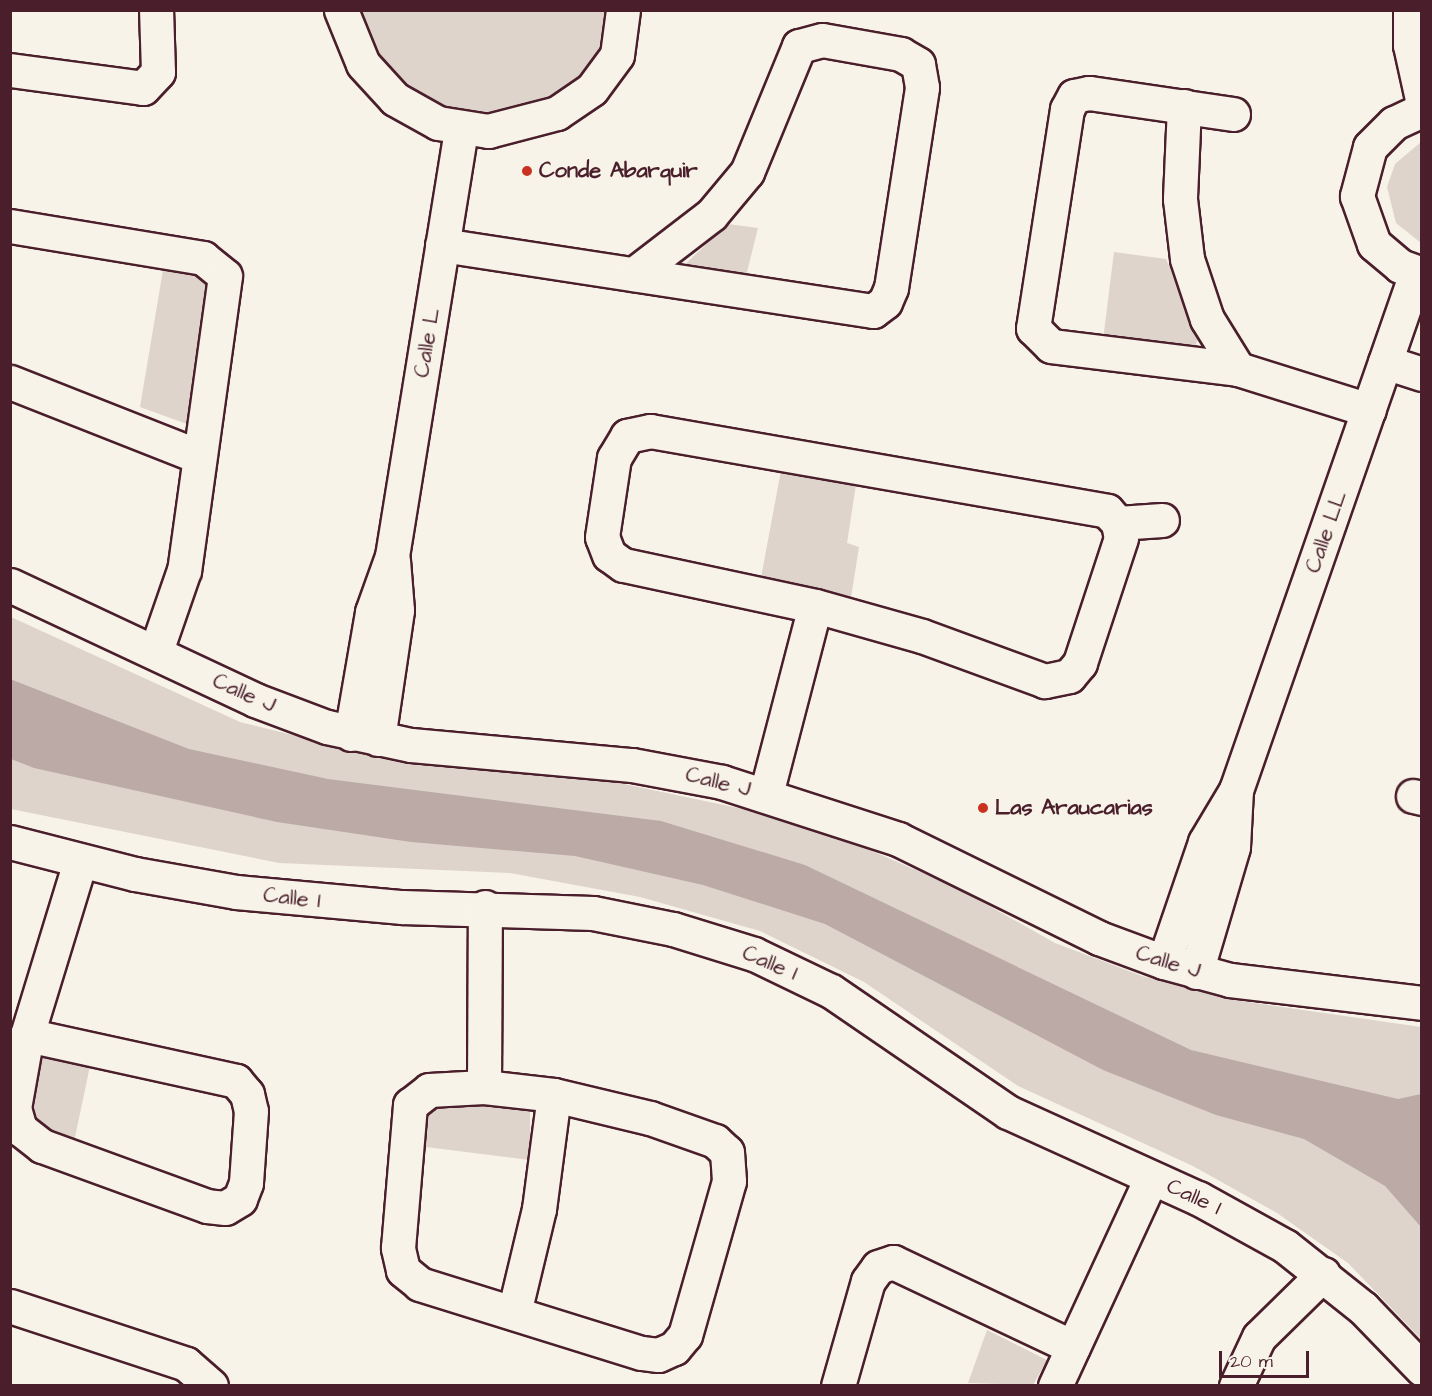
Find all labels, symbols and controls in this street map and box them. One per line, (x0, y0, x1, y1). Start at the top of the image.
place label: Conde Abarquir (539, 158, 698, 184)
marker: Conde Abarquir (520, 164, 534, 178)
street label: Calle L (409, 307, 445, 379)
street label: Calle LL (1300, 488, 1352, 576)
street label: Calle J (208, 668, 280, 718)
street label: Calle J (683, 761, 753, 803)
place label: Las Araucarias (995, 795, 1153, 821)
marker: Las Araucarias (976, 801, 990, 815)
street label: Calle I (262, 882, 322, 914)
street label: Calle I (738, 940, 802, 986)
street label: Calle J (1133, 940, 1203, 984)
street label: Calle I (1162, 1173, 1226, 1221)
scale bar (1222, 1339, 1312, 1377)
text: 20 m (1230, 1349, 1273, 1374)

